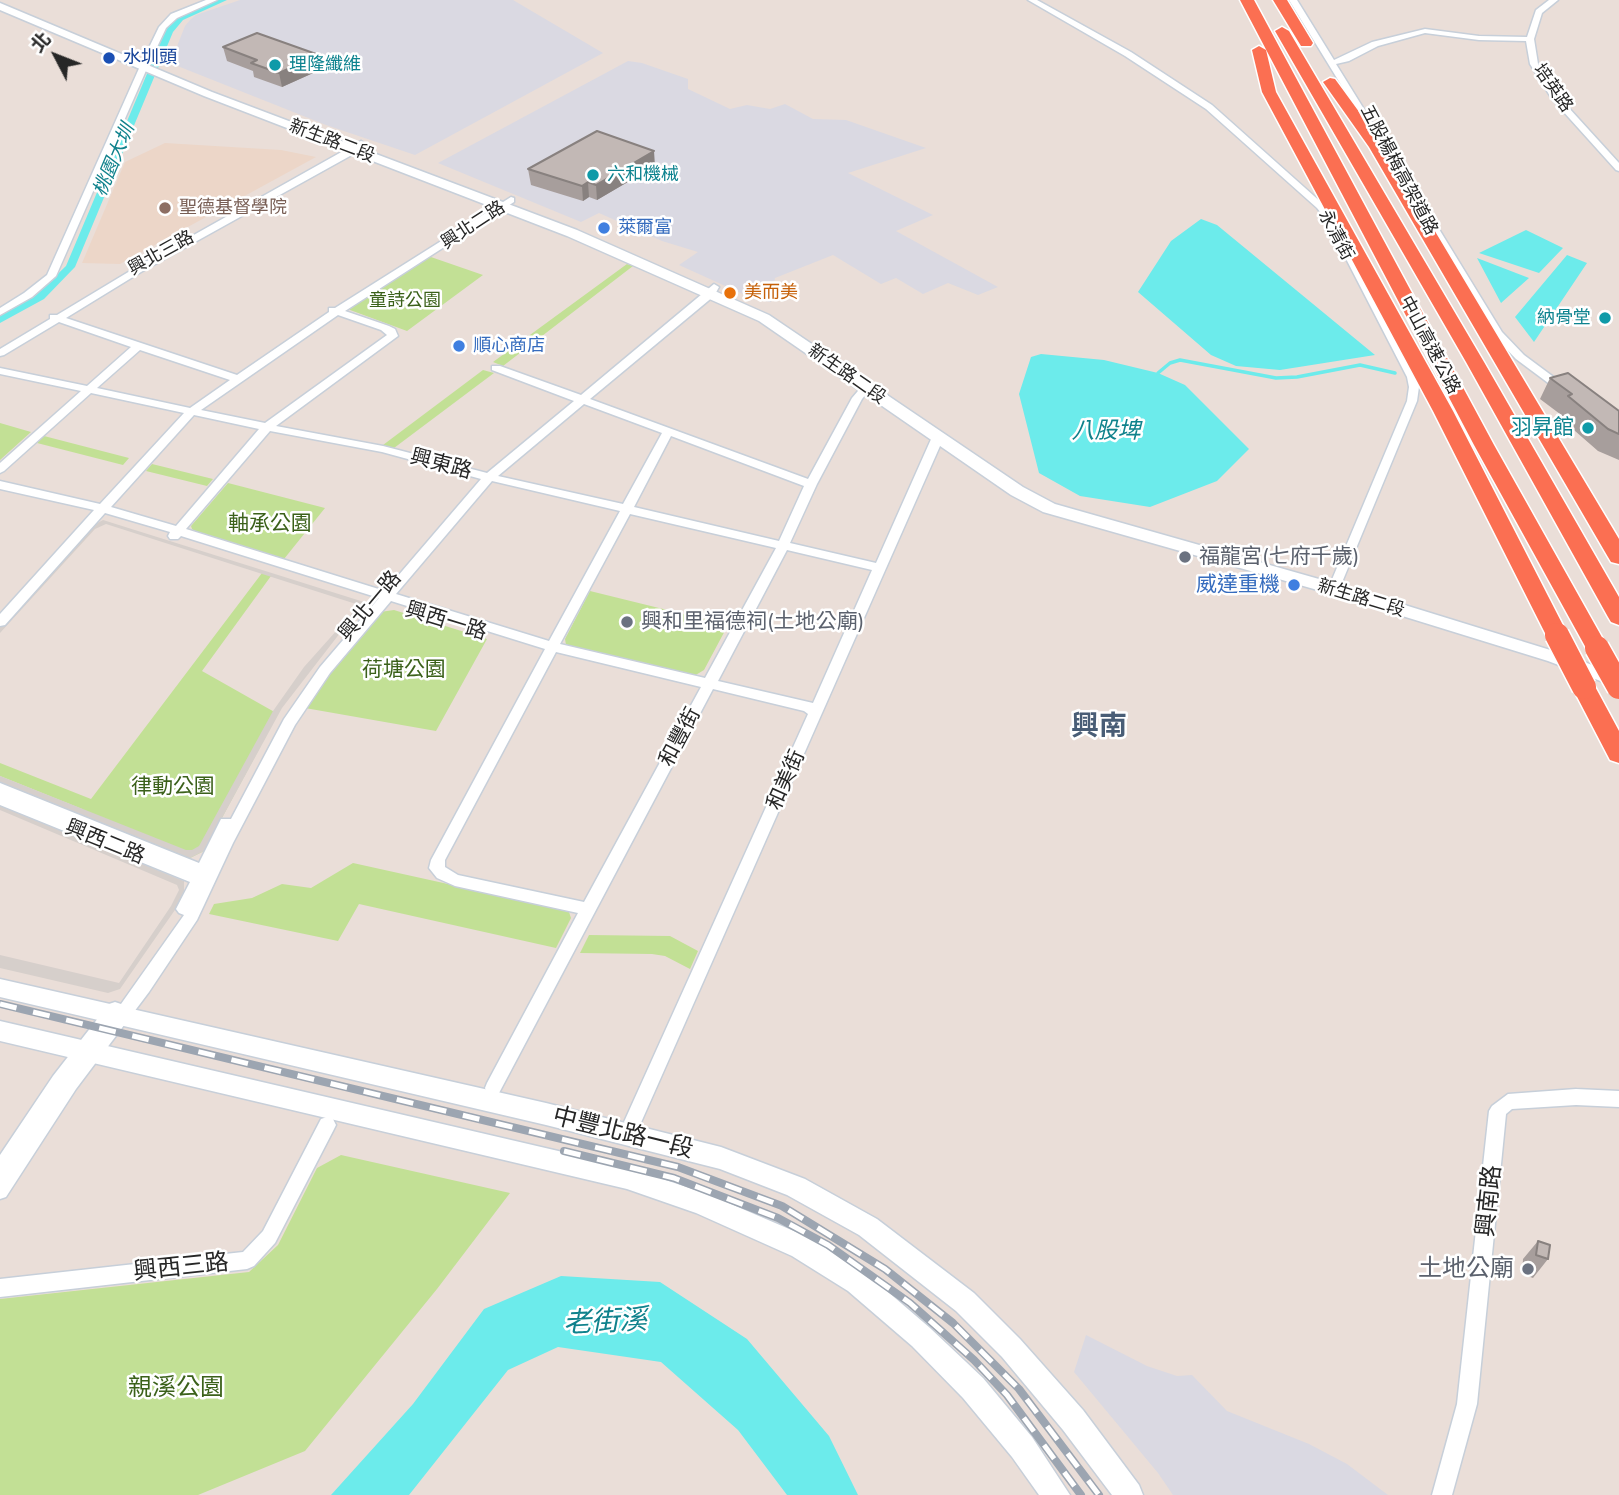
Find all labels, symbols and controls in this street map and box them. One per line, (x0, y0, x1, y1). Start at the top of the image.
north arrow (21, 21, 91, 91)
text: 北 (25, 27, 56, 57)
place label: 水圳頭 (123, 47, 177, 69)
marker: 水圳頭 (101, 50, 117, 66)
place label: 理隆纖維 (289, 54, 361, 76)
marker: 理隆纖維 (267, 57, 283, 73)
street label: 培英路 (1529, 60, 1577, 116)
street label: 五股楊梅高架道路 (1356, 101, 1442, 239)
street label: 新生路二段 (286, 115, 378, 167)
water label: 桃園大圳 (89, 121, 139, 199)
place label: 六和機械 (607, 164, 679, 186)
marker: 六和機械 (585, 167, 601, 183)
street label: 興北二路 (437, 196, 509, 254)
place label: 聖德基督學院 (179, 197, 287, 219)
marker: 聖德基督學院 (157, 200, 173, 216)
street label: 永清街 (1314, 206, 1358, 264)
place label: 萊爾富 (618, 217, 672, 239)
marker: 萊爾富 (596, 220, 612, 236)
street label: 興北三路 (124, 226, 198, 280)
place label: 美而美 (744, 282, 798, 304)
marker: 美而美 (722, 285, 738, 301)
park label: 童詩公園 (369, 290, 441, 312)
street label: 中山高速公路 (1395, 292, 1465, 398)
place label: 納骨堂 (1537, 307, 1591, 329)
marker: 納骨堂 (1597, 310, 1613, 326)
place label: 順心商店 (473, 335, 545, 357)
marker: 順心商店 (451, 338, 467, 354)
street label: 新生路二段 (804, 339, 890, 409)
place label: 羽昇館 (1511, 415, 1574, 441)
water label: 八股埤 (1072, 417, 1140, 445)
marker: 羽昇館 (1580, 420, 1596, 436)
street label: 興東路 (407, 444, 475, 484)
park label: 軸承公園 (228, 511, 312, 537)
place label: 福龍宮(七府千歲) (1199, 544, 1359, 570)
marker: 福龍宮(七府千歲) (1177, 549, 1193, 565)
street label: 興北一路 (333, 566, 407, 646)
place label: 威達重機 (1196, 572, 1280, 598)
street label: 新生路二段 (1315, 575, 1407, 621)
marker: 威達重機 (1286, 577, 1302, 593)
street label: 興西一路 (402, 597, 490, 645)
place label: 興和里福德祠(土地公廟) (641, 609, 864, 635)
marker: 興和里福德祠(土地公廟) (619, 614, 635, 630)
park label: 荷塘公園 (362, 657, 446, 683)
street label: 和豐街 (654, 703, 706, 771)
district label: 興南 (1071, 710, 1127, 744)
street label: 和美街 (762, 746, 810, 814)
park label: 律動公園 (131, 774, 215, 800)
street label: 興西二路 (61, 815, 149, 869)
street label: 中豐北路一段 (550, 1102, 696, 1164)
street label: 興南路 (1471, 1164, 1507, 1238)
street label: 興西三路 (132, 1248, 230, 1286)
place label: 土地公廟 (1418, 1255, 1514, 1283)
marker: 土地公廟 (1520, 1261, 1536, 1277)
water label: 老街溪 (562, 1303, 648, 1341)
park label: 親溪公園 (128, 1374, 224, 1402)

